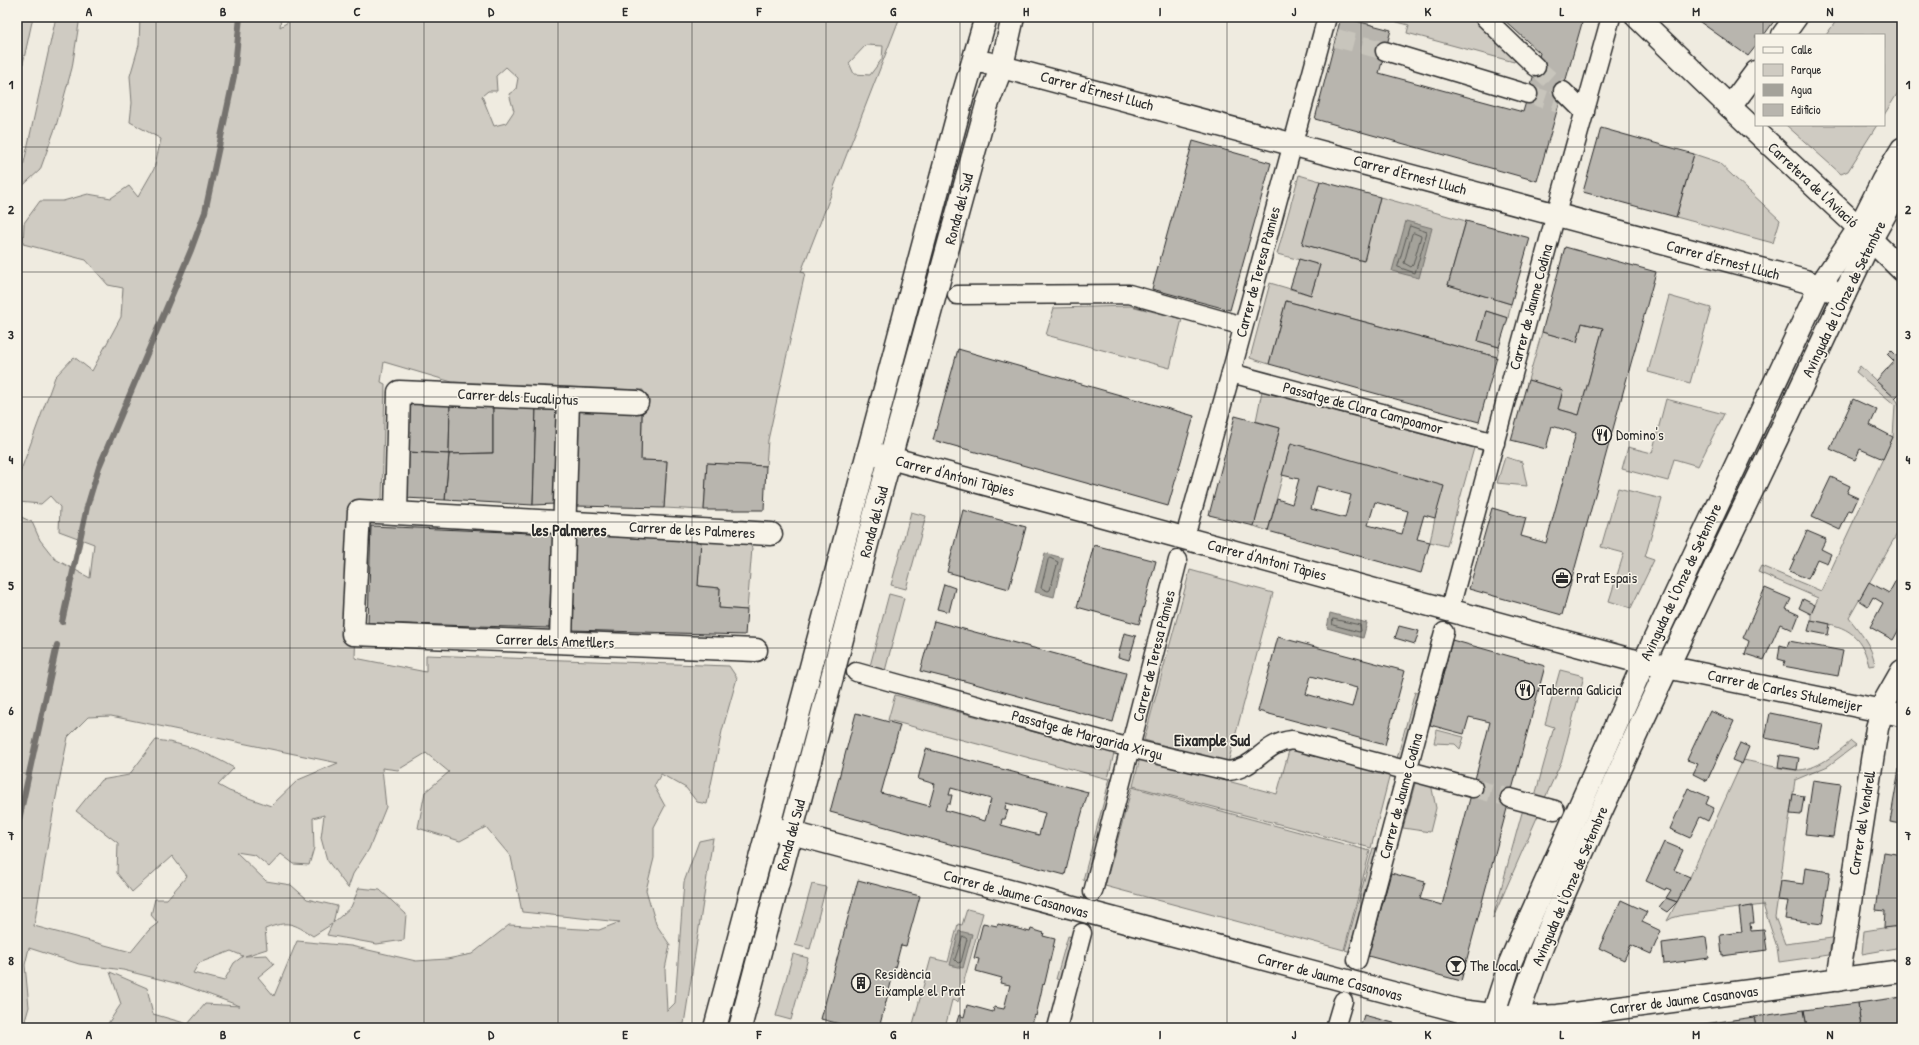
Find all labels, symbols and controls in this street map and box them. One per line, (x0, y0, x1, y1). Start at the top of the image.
text: A (86, 2, 93, 20)
text: B (220, 2, 227, 20)
text: C (353, 2, 361, 20)
text: D (488, 2, 495, 20)
text: E (622, 2, 628, 20)
text: F (756, 2, 763, 20)
text: G (890, 2, 897, 20)
text: H (1023, 2, 1029, 20)
text: I (1158, 2, 1162, 20)
text: J (1292, 2, 1297, 20)
text: K (1425, 2, 1432, 20)
text: L (1560, 2, 1565, 20)
text: M (1692, 2, 1700, 20)
text: N (1827, 2, 1834, 20)
legend (1755, 34, 1885, 126)
text: Calle (1791, 41, 1812, 58)
text: Parque (1791, 61, 1821, 78)
street label: Carrer d'Ernest Lluch (1038, 65, 1156, 116)
text: 1 (9, 75, 14, 93)
text: 1 (1906, 75, 1911, 93)
text: Agua (1791, 81, 1812, 98)
text: Edificio (1791, 101, 1821, 118)
street label: Carretera de l'Aviació (1763, 137, 1863, 232)
street label: Carrer d'Ernest Lluch (1351, 149, 1469, 200)
street label: Ronda del Sud (939, 171, 978, 247)
text: 2 (8, 200, 15, 218)
text: 2 (1905, 200, 1912, 218)
street label: Carrer de Teresa Pàmies (1230, 204, 1285, 339)
street label: Avinguda de l'Onze de Setembre (1797, 217, 1891, 380)
street label: Carrer d'Ernest Lluch (1664, 234, 1782, 285)
street label: Carrer de Jaume Codina (1504, 242, 1557, 372)
text: 3 (8, 325, 14, 343)
text: 3 (1905, 325, 1911, 343)
street label: Passatge de Clara Campoamor (1281, 376, 1446, 439)
street label: Carrer dels Eucaliptus (457, 383, 579, 410)
restaurant icon: Domino's (1591, 424, 1613, 446)
place label: Domino's (1616, 424, 1664, 445)
text: 4 (9, 450, 14, 468)
street label: Carrer d'Antoni Tàpies (893, 450, 1017, 502)
text: 4 (1906, 450, 1911, 468)
street label: Ronda del Sud (854, 484, 893, 560)
street label: Avinguda de l'Onze de Setembre (1635, 500, 1726, 664)
street label: Carrer de les Palmeres (629, 516, 756, 543)
district label: les Palmeres (532, 519, 607, 541)
street label: Carrer d'Antoni Tàpies (1205, 534, 1329, 586)
office icon: Prat Espais (1551, 567, 1573, 589)
place label: Prat Espais (1576, 567, 1638, 588)
text: 5 (8, 576, 14, 594)
text: 5 (1905, 576, 1911, 594)
street label: Carrer de Teresa Pàmies (1127, 588, 1180, 724)
street label: Carrer dels Ametllers (495, 628, 615, 653)
street label: Carrer de Carles Stulemeijer (1706, 664, 1865, 717)
restaurant icon: Taberna Galicia (1514, 679, 1536, 701)
place label: Taberna Galicia (1539, 679, 1622, 700)
text: 6 (8, 701, 14, 719)
text: 6 (1905, 701, 1911, 719)
street label: Passatge de Margarida Xirgu (1009, 704, 1165, 765)
district label: Eixample Sud (1174, 729, 1251, 752)
street label: Carrer de Jaume Codina (1374, 731, 1427, 861)
street label: Carrer del Vendrell (1843, 769, 1880, 877)
street label: Ronda del Sud (771, 797, 810, 873)
street label: Avinguda de l'Onze de Setembre (1526, 803, 1613, 969)
text: 7 (7, 826, 15, 844)
text: 7 (1904, 826, 1912, 844)
street label: Carrer de Jaume Casanovas (941, 864, 1091, 923)
street label: Carrer de Jaume Casanovas (1255, 947, 1405, 1006)
text: 8 (8, 951, 14, 969)
text: 8 (1905, 951, 1911, 969)
bar icon: The Local (1445, 955, 1467, 977)
place label: The Local (1470, 955, 1520, 976)
place label: Residència Eixample el Prat (875, 963, 966, 1001)
building icon: Residència Eixample el Prat (850, 972, 872, 994)
street label: Carrer de Jaume Casanovas (1609, 980, 1760, 1019)
text: A (86, 1025, 93, 1043)
text: B (220, 1025, 227, 1043)
text: C (353, 1025, 361, 1043)
text: D (488, 1025, 495, 1043)
text: E (622, 1025, 628, 1043)
text: F (756, 1025, 763, 1043)
text: G (890, 1025, 897, 1043)
text: H (1023, 1025, 1029, 1043)
text: I (1158, 1025, 1162, 1043)
text: J (1292, 1025, 1297, 1043)
text: K (1425, 1025, 1432, 1043)
text: L (1560, 1025, 1565, 1043)
text: M (1692, 1025, 1700, 1043)
text: N (1827, 1025, 1834, 1043)

